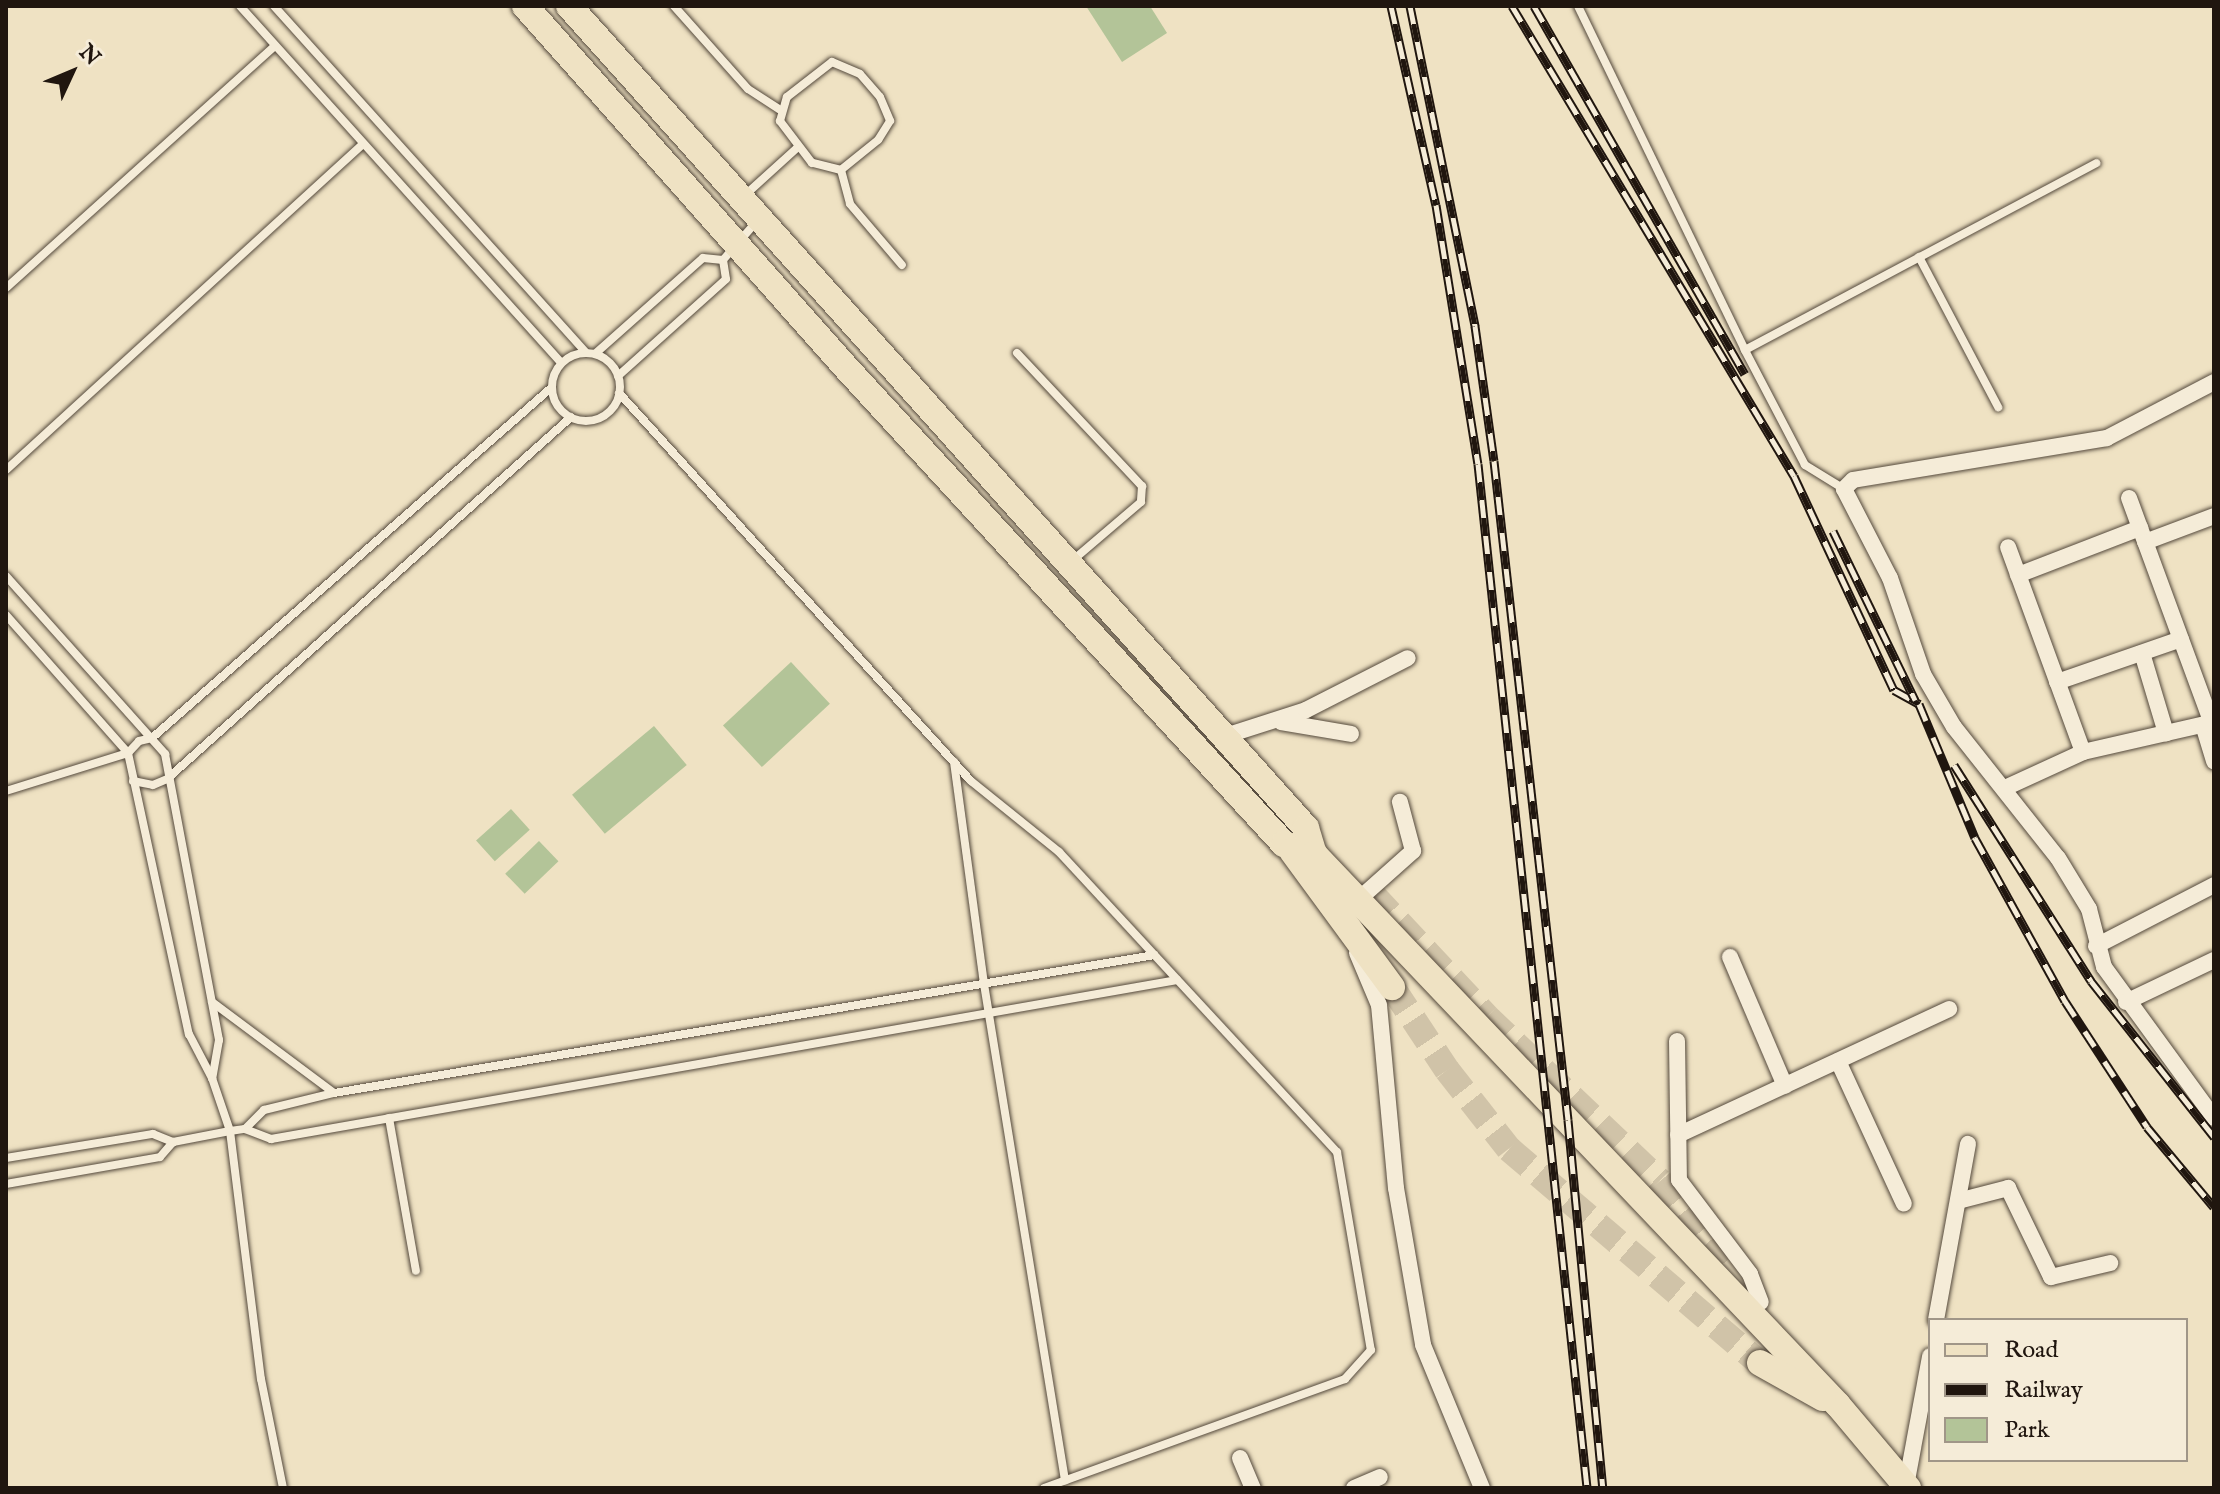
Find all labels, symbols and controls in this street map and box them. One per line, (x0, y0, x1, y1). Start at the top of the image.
north arrow (32, 32, 112, 112)
text: N (73, 39, 106, 72)
legend (1928, 1318, 2188, 1462)
text: Road (2004, 1335, 2058, 1366)
text: Railway (2004, 1375, 2083, 1406)
text: Park (2004, 1415, 2050, 1446)

